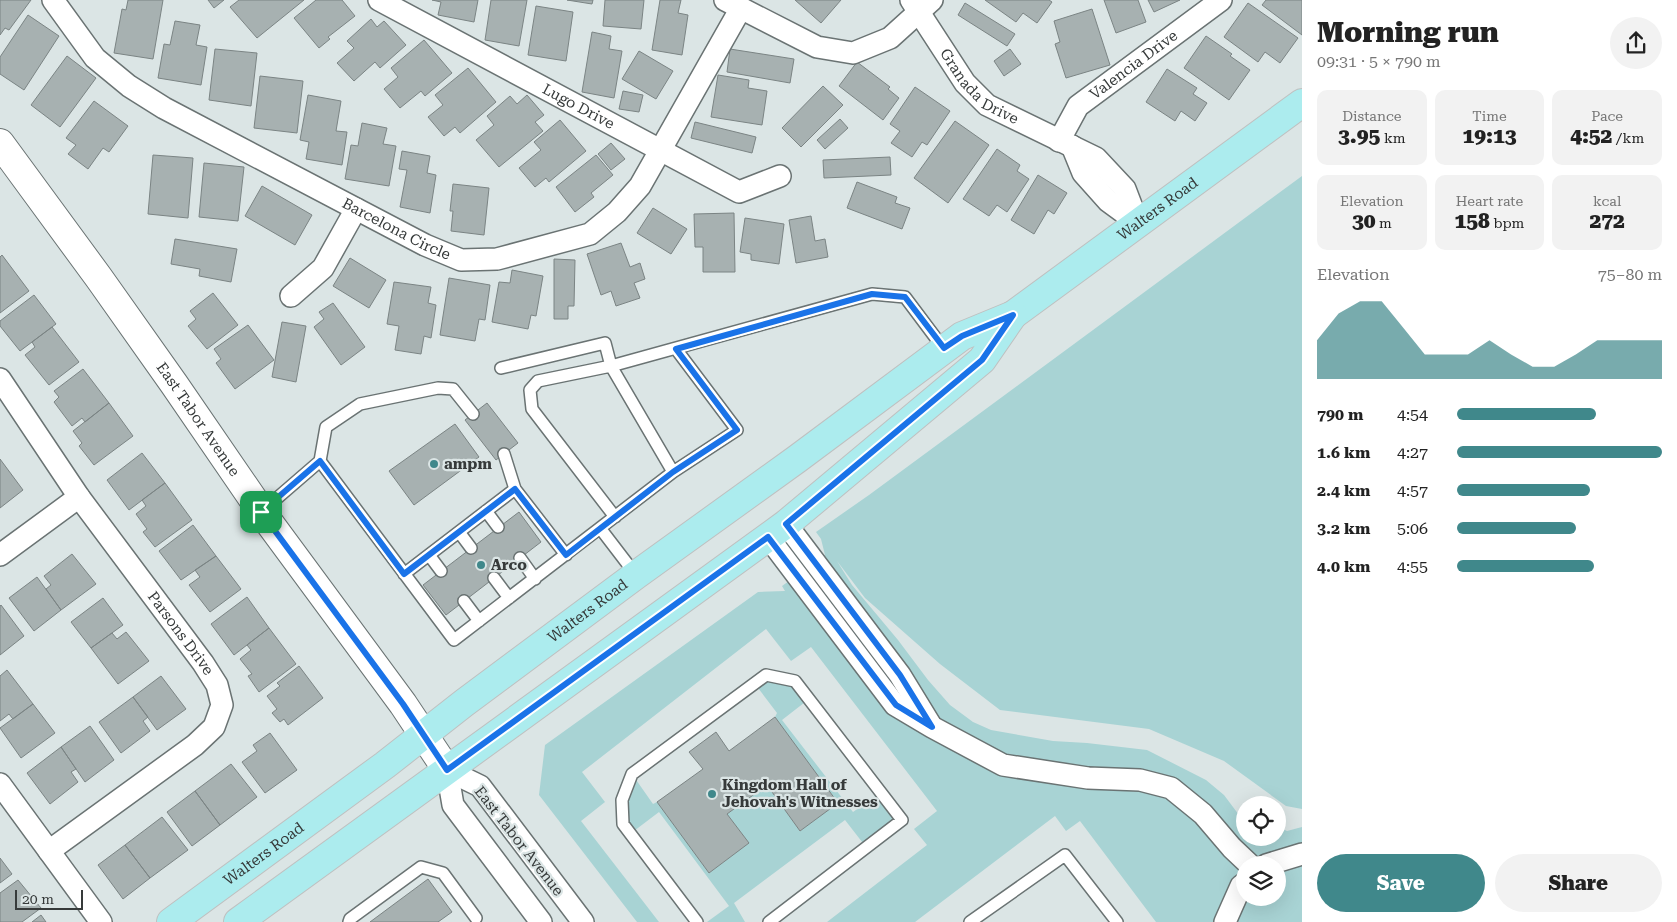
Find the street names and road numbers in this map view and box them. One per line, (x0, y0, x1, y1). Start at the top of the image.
street label: Valencia Drive (1086, 26, 1181, 103)
street label: Granada Drive (936, 45, 1022, 128)
street label: Lugo Drive (539, 80, 618, 133)
street label: Walters Road (1114, 173, 1202, 244)
street label: Barcelona Circle (339, 194, 453, 264)
street label: East Tabor Avenue (153, 359, 244, 480)
street label: Walters Road (544, 575, 631, 647)
street label: Parsons Drive (144, 588, 217, 678)
street label: East Tabor Avenue (471, 783, 567, 899)
street label: Walters Road (220, 818, 308, 889)

